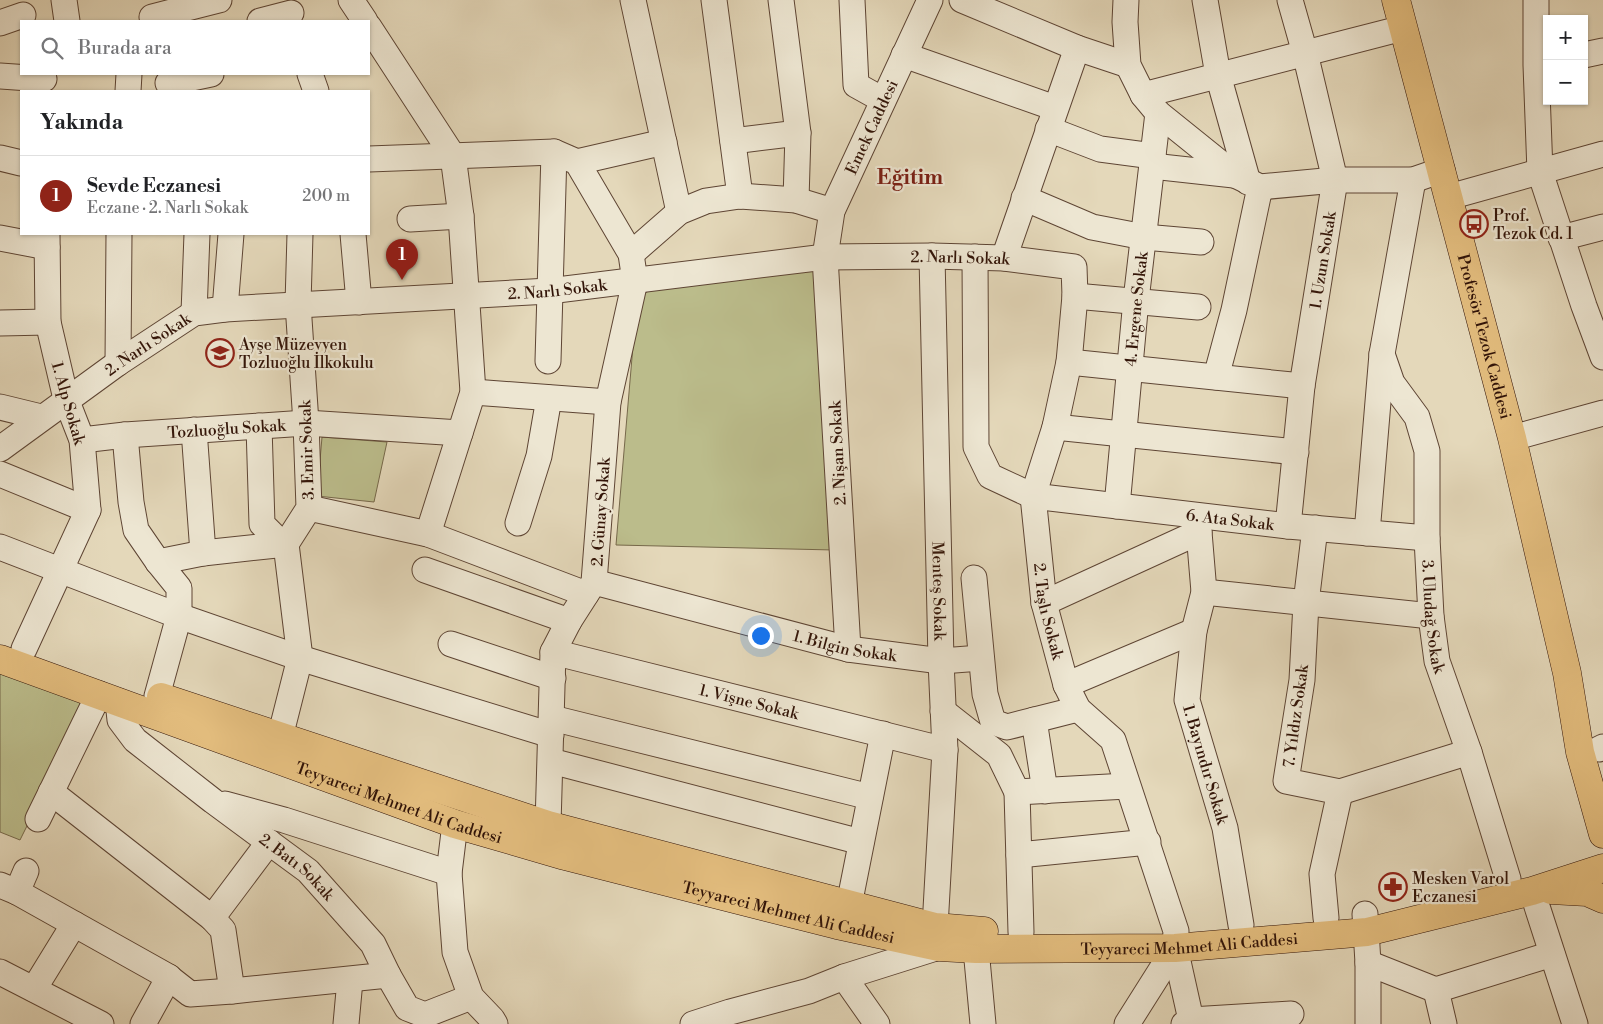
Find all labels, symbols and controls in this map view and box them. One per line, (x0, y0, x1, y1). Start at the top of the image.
map controls (1543, 15, 1588, 105)
button: + (1543, 15, 1588, 60)
search box (20, 20, 370, 75)
icon: search (38, 34, 66, 62)
text: Burada ara (78, 36, 172, 60)
button: − (1543, 60, 1588, 105)
street label: Emek Caddesi (841, 77, 903, 178)
text: Yakında (40, 110, 123, 136)
district label: Eğitim (877, 165, 943, 191)
text: Sevde Eczanesi (87, 174, 221, 198)
text: 1 (52, 186, 60, 206)
text: 200 m (302, 186, 350, 206)
text: Eczane · 2. Narlı Sokak (87, 198, 248, 218)
place label: Prof. Tezok Cd. 1 (1493, 206, 1573, 244)
street label: 1. Uzun Sokak (1305, 209, 1341, 311)
bus stop icon: Prof. Tezok Cd. 1 (1459, 209, 1489, 239)
pin: 1 (386, 239, 418, 280)
street label: 2. Narlı Sokak (910, 247, 1013, 270)
street label: 4. Ergene Sokak (1121, 249, 1153, 367)
street label: Profesör Tezok Caddesi (1453, 252, 1516, 421)
street label: 2. Narlı Sokak (507, 275, 609, 304)
street label: 2. Narlı Sokak (101, 308, 196, 381)
place label: Ayşe Müzeyyen Tozluoğlu İlkokulu (238, 335, 374, 373)
school or university icon: Ayşe Müzeyyen Tozluoğlu İlkokulu (205, 338, 235, 368)
street label: 1. Alp Sokak (47, 359, 90, 449)
street label: 3. Emir Sokak (295, 398, 319, 500)
street label: 2. Nişan Sokak (825, 399, 851, 506)
street label: Tozluoğlu Sokak (167, 415, 288, 443)
street label: 2. Günay Sokak (587, 455, 615, 567)
street label: 6. Ata Sokak (1185, 505, 1277, 535)
street label: Menteş Sokak (927, 541, 950, 642)
street label: 3. Uludağ Sokak (1417, 559, 1450, 678)
street label: 2. Taşlı Sokak (1029, 562, 1068, 663)
your location (748, 623, 774, 649)
street label: 1. Bilgin Sokak (791, 626, 899, 666)
street label: 7. Yıldız Sokak (1279, 662, 1313, 769)
street label: 1. Vişne Sokak (697, 680, 802, 724)
street label: 1. Bayındır Sokak (1178, 702, 1233, 828)
street label: Teyyareci Mehmet Ali Caddesi (292, 758, 505, 848)
street label: 2. Batı Sokak (255, 830, 339, 906)
place label: Mesken Varol Eczanesi (1412, 869, 1509, 907)
pharmacy icon: Mesken Varol Eczanesi (1378, 872, 1408, 902)
street label: Teyyareci Mehmet Ali Caddesi (680, 877, 896, 948)
street label: Teyyareci Mehmet Ali Caddesi (1080, 929, 1299, 959)

